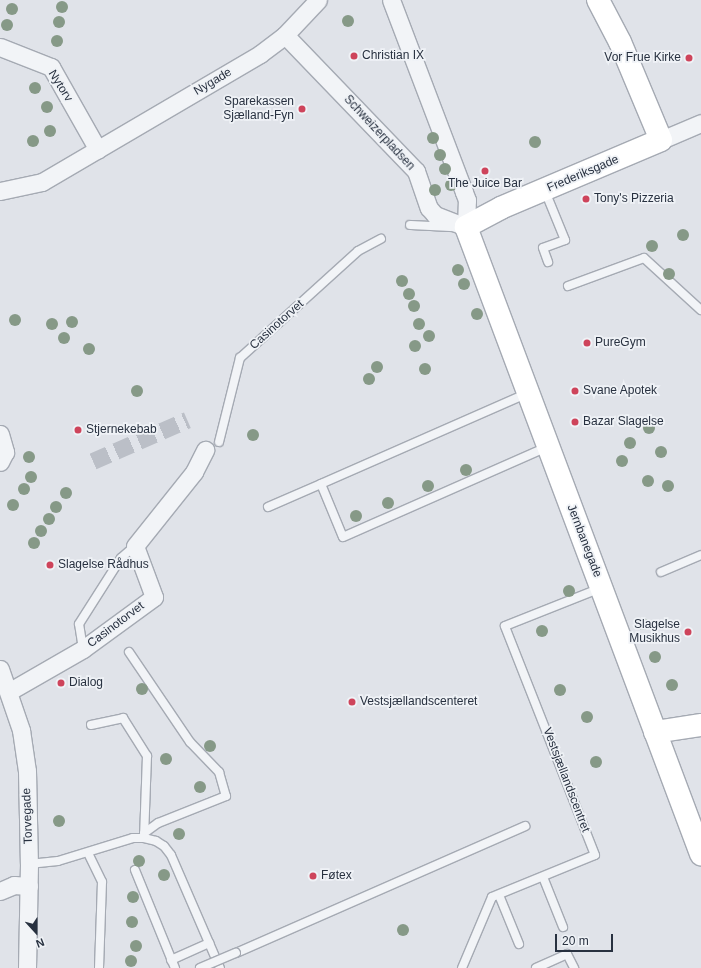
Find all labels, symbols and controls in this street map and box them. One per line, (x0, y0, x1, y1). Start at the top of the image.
place label: Christian IX (362, 49, 424, 63)
marker: Christian IX (349, 51, 359, 61)
place label: Vor Frue Kirke (604, 51, 681, 65)
marker: Vor Frue Kirke (684, 53, 694, 63)
street label: Nygade (192, 65, 234, 99)
street label: Nytorv (45, 67, 75, 105)
street label: Schweizerpladsen (341, 92, 417, 174)
place label: Sparekassen Sjælland-Fyn (223, 95, 294, 123)
marker: Sparekassen Sjælland-Fyn (297, 104, 307, 114)
street label: Frederiksgade (545, 152, 621, 196)
marker: The Juice Bar (480, 166, 490, 176)
place label: The Juice Bar (448, 177, 522, 191)
place label: Tony's Pizzeria (594, 192, 674, 206)
marker: Tony's Pizzeria (581, 194, 591, 204)
street label: Casinotorvet (247, 297, 307, 353)
place label: PureGym (595, 336, 646, 350)
marker: PureGym (582, 338, 592, 348)
place label: Svane Apotek (583, 384, 658, 398)
marker: Svane Apotek (570, 386, 580, 396)
place label: Bazar Slagelse (583, 415, 664, 429)
marker: Bazar Slagelse (570, 417, 580, 427)
place label: Stjernekebab (86, 423, 157, 437)
marker: Stjernekebab (73, 425, 83, 435)
street label: Jernbanegade (564, 503, 604, 579)
place label: Slagelse Rådhus (58, 558, 149, 572)
marker: Slagelse Rådhus (45, 560, 55, 570)
street label: Casinotorvet (85, 599, 147, 651)
place label: Slagelse Musikhus (629, 618, 680, 646)
marker: Slagelse Musikhus (683, 627, 693, 637)
place label: Dialog (69, 676, 103, 690)
marker: Dialog (56, 678, 66, 688)
place label: Vestsjællandscenteret (360, 695, 477, 709)
marker: Vestsjællandscenteret (347, 697, 357, 707)
street label: Vestsjællandscentret (539, 726, 593, 834)
street label: Torvegade (20, 788, 36, 844)
place label: Føtex (321, 869, 352, 883)
marker: Føtex (308, 871, 318, 881)
north arrow (16, 912, 56, 952)
scale bar (557, 926, 615, 952)
text: 20 m (562, 934, 589, 948)
text: N (34, 936, 46, 950)

